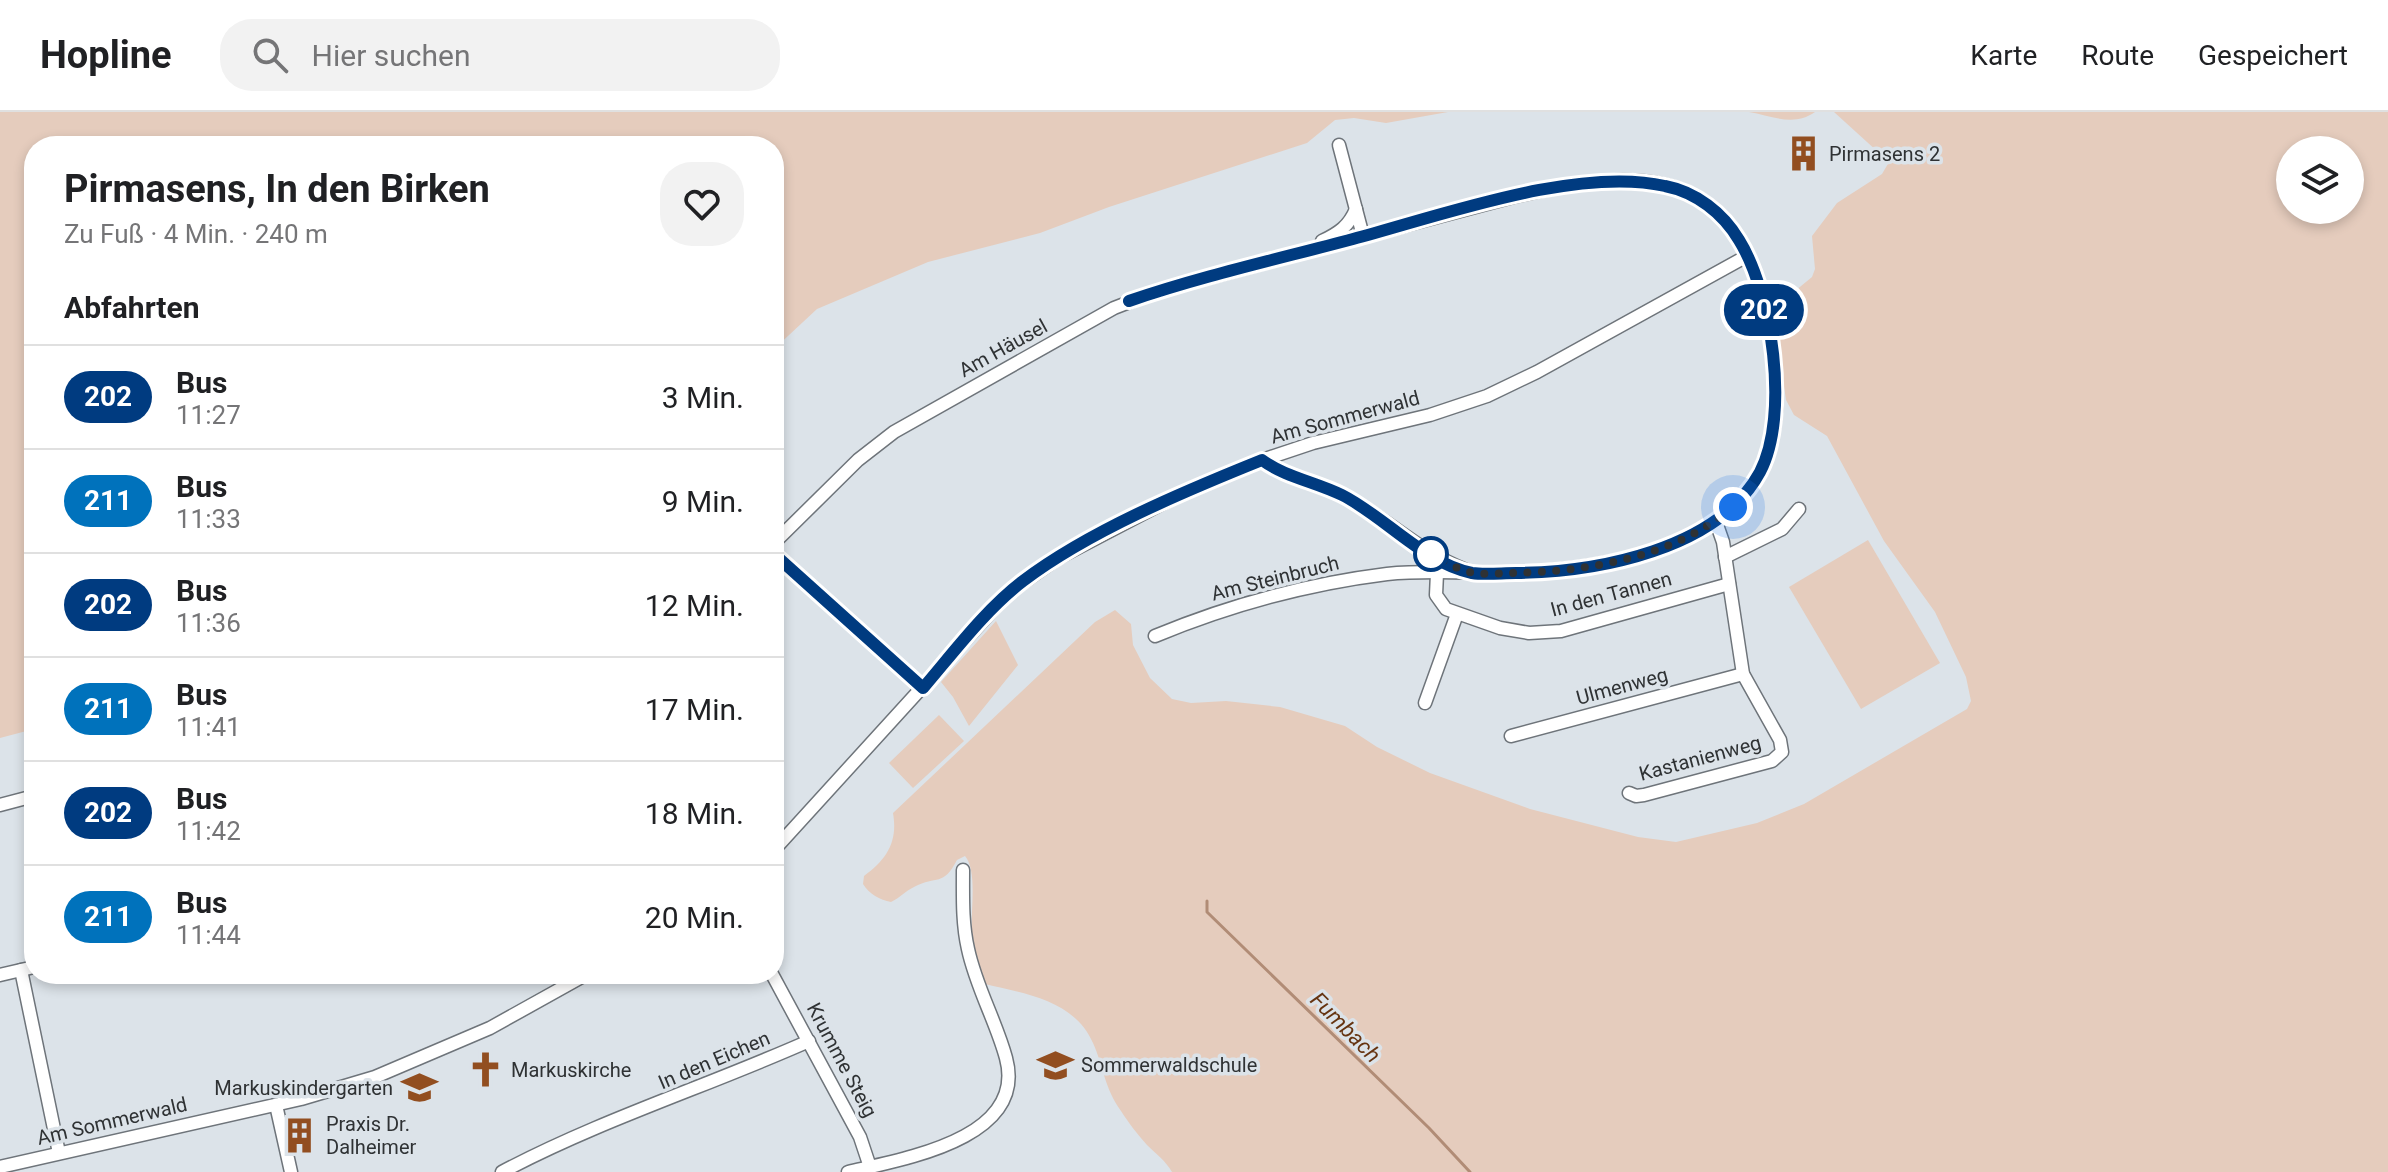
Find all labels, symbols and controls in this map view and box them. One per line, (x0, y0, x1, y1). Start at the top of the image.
search box (220, 19, 780, 91)
text: Hopline (40, 33, 172, 77)
icon: search (248, 33, 292, 77)
text: Hier suchen (312, 38, 471, 73)
text: Karte (1970, 39, 2037, 72)
text: Route (2081, 39, 2154, 72)
text: Gespeichert (2198, 39, 2348, 72)
building icon: Pirmasens 2 (1784, 135, 1822, 173)
map controls (2276, 136, 2364, 224)
button: layers (2276, 136, 2364, 224)
place label: Pirmasens 2 (1829, 142, 1940, 166)
button: heart (660, 162, 744, 246)
text: Pirmasens, In den Birken (64, 167, 490, 211)
text: Zu Fuß · 4 Min. · 240 m (64, 219, 328, 249)
line badge: 202 (1718, 284, 1810, 336)
text: Abfahrten (64, 290, 200, 325)
text: 202 (1740, 293, 1788, 326)
street label: Am Häusel (955, 314, 1051, 382)
text: Bus (176, 365, 227, 400)
text: 202 (84, 380, 132, 413)
text: 3 Min. (662, 380, 744, 415)
street label: Am Sommerwald (1268, 386, 1422, 448)
text: 11:27 (176, 400, 241, 430)
text: Bus (176, 469, 227, 504)
text: 211 (84, 484, 132, 517)
text: 9 Min. (662, 484, 744, 519)
your location (1713, 487, 1753, 527)
text: 11:33 (176, 504, 241, 534)
unlabelled marker (1414, 537, 1448, 571)
street label: Am Steinbruch (1209, 551, 1341, 605)
street label: In den Tannen (1548, 566, 1674, 622)
text: Bus (176, 573, 227, 608)
text: 202 (84, 588, 132, 621)
text: 12 Min. (645, 588, 744, 623)
text: 11:36 (176, 608, 241, 638)
street label: Ulmenweg (1574, 662, 1670, 710)
text: Bus (176, 677, 227, 712)
text: 211 (84, 692, 132, 725)
text: 17 Min. (645, 692, 744, 727)
text: 11:41 (176, 712, 241, 742)
street label: Kastanienweg (1636, 730, 1764, 786)
text: Bus (176, 781, 227, 816)
text: 202 (84, 796, 132, 829)
text: 18 Min. (645, 796, 744, 831)
text: 11:42 (176, 816, 241, 846)
text: Bus (176, 885, 227, 920)
text: 211 (84, 900, 132, 933)
text: 20 Min. (645, 900, 744, 935)
text: 11:44 (176, 920, 241, 950)
water label: Fumbach (1305, 987, 1386, 1068)
street label: Krumme Steig (802, 999, 882, 1121)
street label: In den Eichen (655, 1026, 773, 1094)
school or university icon: Sommerwaldschule (1036, 1046, 1074, 1084)
church icon: Markuskirche (466, 1051, 504, 1089)
place label: Sommerwaldschule (1081, 1053, 1257, 1077)
place label: Markuskirche (511, 1058, 631, 1082)
school or university icon: Markuskindergarten (400, 1069, 438, 1107)
place label: Markuskindergarten (214, 1076, 393, 1100)
street label: Am Sommerwald (35, 1092, 189, 1150)
place label: Praxis Dr. Dalheimer (326, 1112, 416, 1159)
building icon: Praxis Dr. Dalheimer (281, 1116, 319, 1154)

